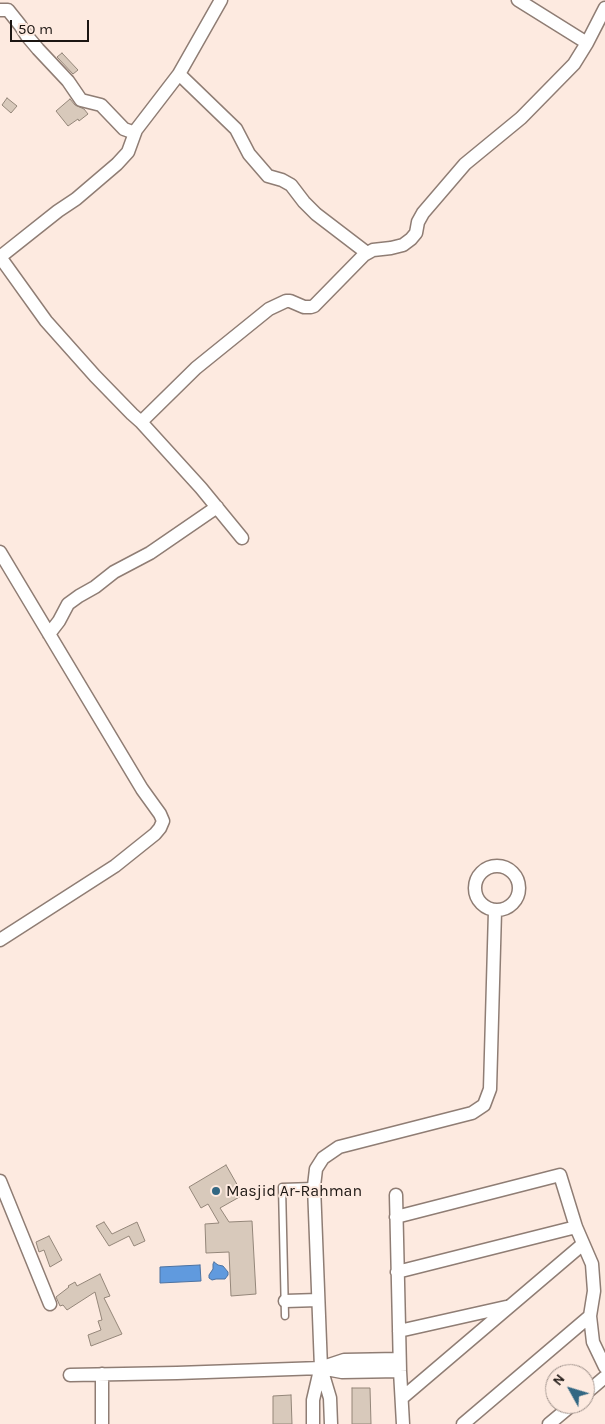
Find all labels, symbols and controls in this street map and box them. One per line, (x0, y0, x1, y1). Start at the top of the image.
scale bar (12, 10, 91, 42)
text: 50 m (18, 20, 53, 38)
place label: Masjid Ar-Rahman (226, 1181, 362, 1201)
marker: Masjid Ar-Rahman (210, 1185, 222, 1197)
north arrow (545, 1364, 595, 1414)
text: N (549, 1371, 568, 1389)

